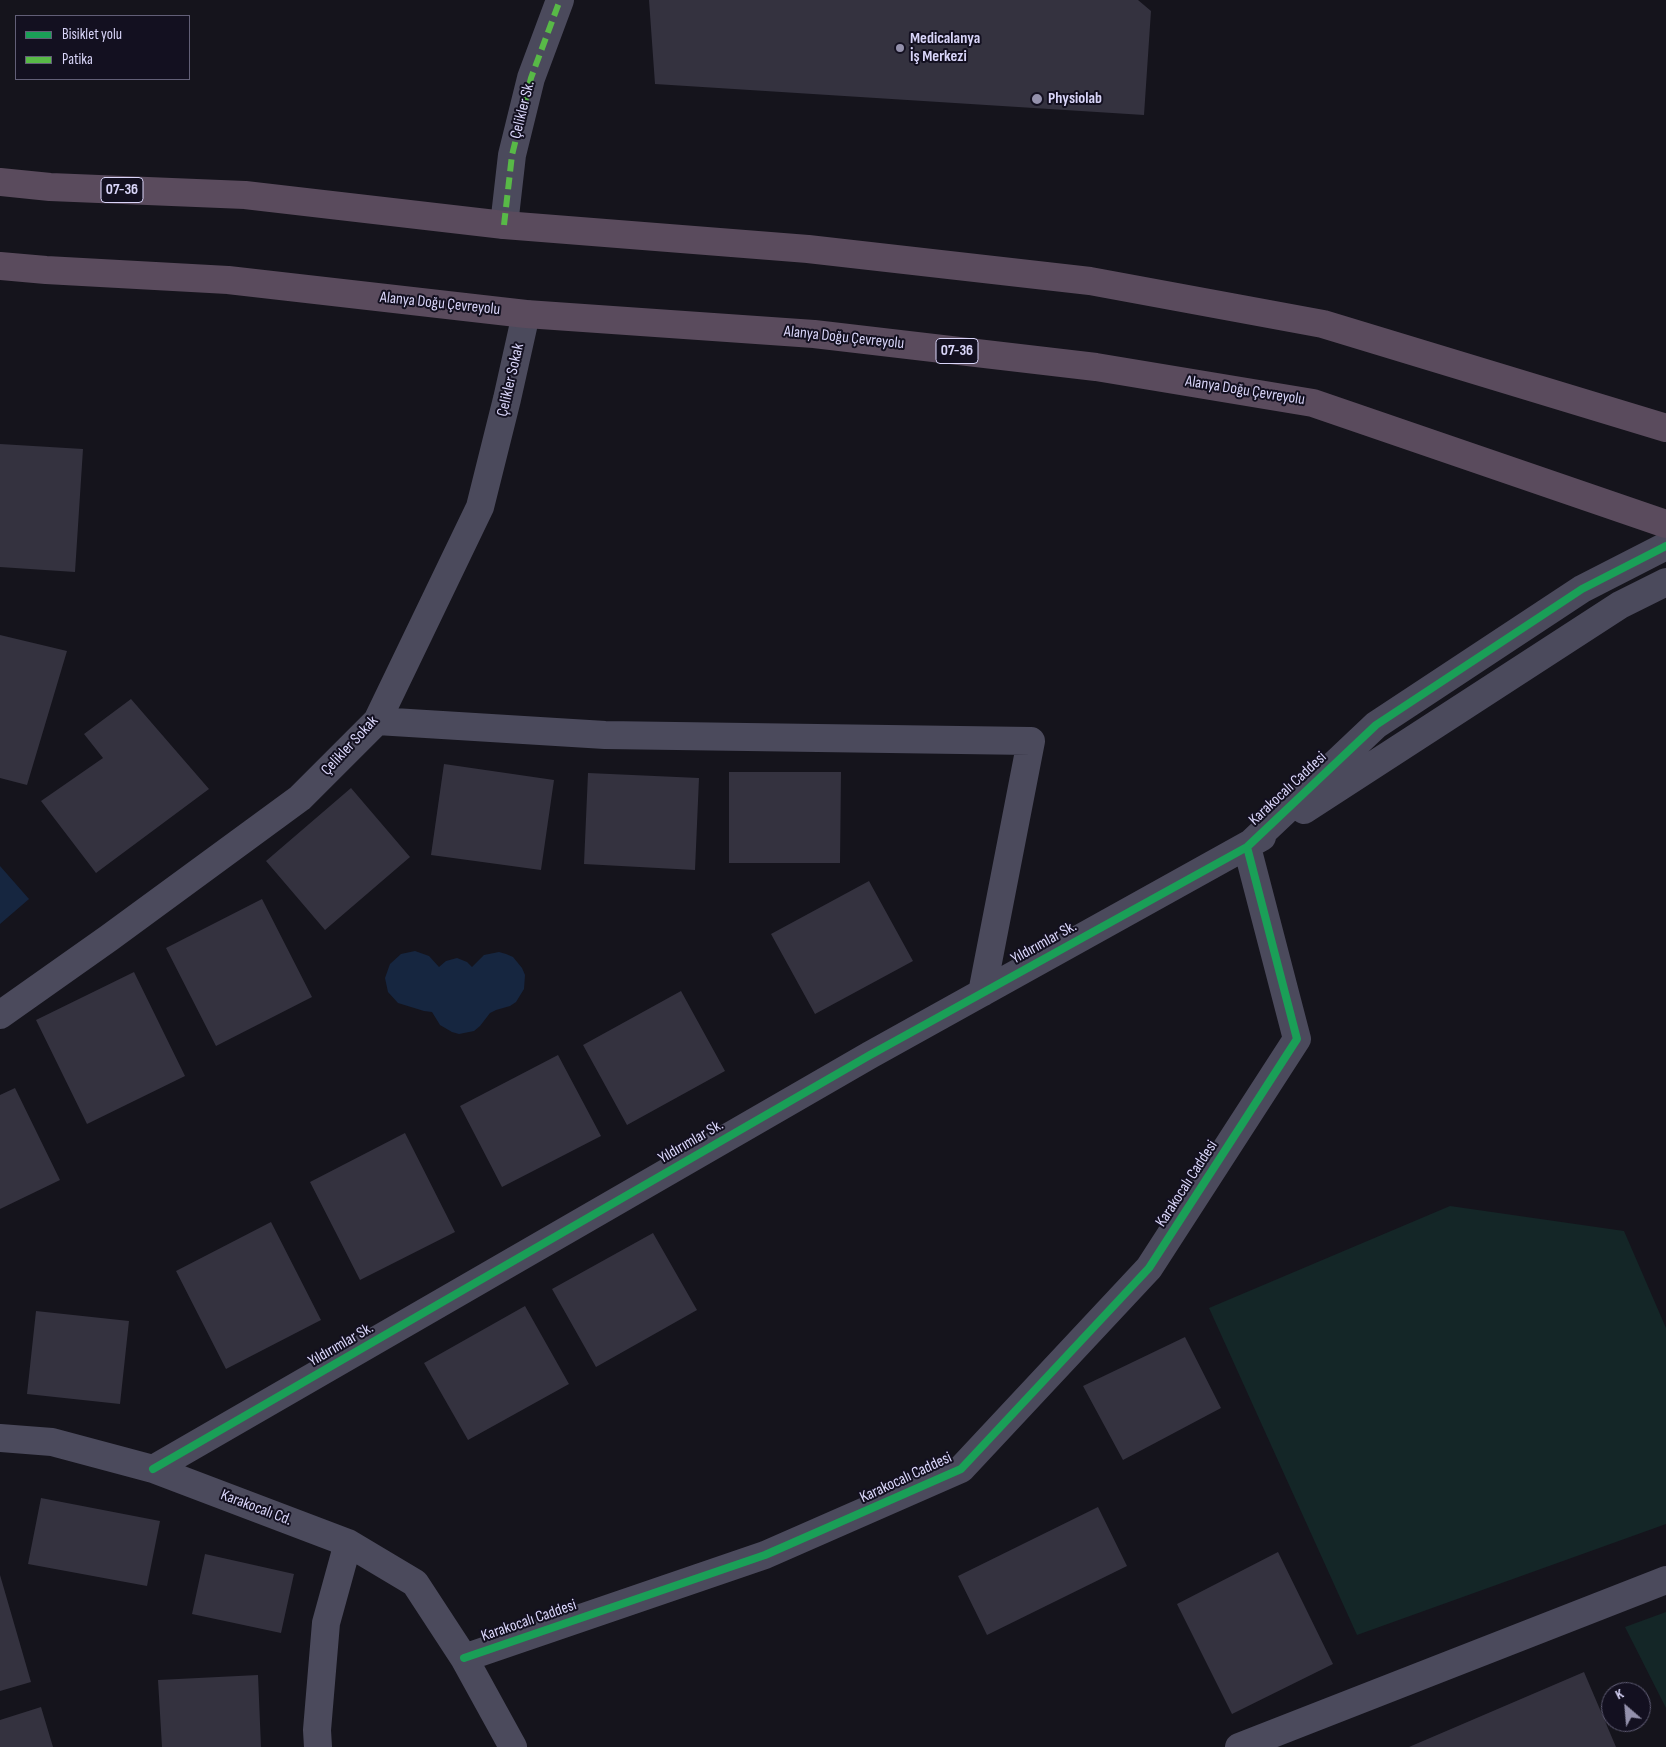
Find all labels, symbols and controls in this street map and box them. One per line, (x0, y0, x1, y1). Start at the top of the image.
legend (15, 15, 190, 80)
text: Bisiklet yolu (62, 25, 122, 44)
place label: Medicalanya İş Merkezi (910, 29, 980, 67)
marker: Medicalanya İş Merkezi (894, 42, 906, 54)
text: Patika (62, 50, 93, 69)
street label: Çelikler Sk. (507, 79, 539, 141)
place label: Physiolab (1048, 89, 1102, 109)
marker: Physiolab (1030, 92, 1044, 106)
road number: 07-36 (101, 178, 143, 202)
street label: Alanya Doğu Çevreyolu (379, 288, 501, 320)
street label: Alanya Doğu Çevreyolu (783, 322, 905, 354)
road number: 07-36 (936, 338, 978, 364)
street label: Çelikler Sokak (493, 341, 529, 419)
street label: Alanya Doğu Çevreyolu (1184, 372, 1306, 410)
street label: Çelikler Sokak (317, 712, 383, 780)
street label: Karakocalı Caddesi (1245, 748, 1331, 830)
street label: Yıldırımlar Sk. (1008, 917, 1080, 969)
street label: Yıldırımlar Sk. (655, 1116, 727, 1168)
street label: Karakocalı Caddesi (1152, 1137, 1222, 1231)
street label: Yıldırımlar Sk. (305, 1319, 377, 1371)
street label: Karakocalı Caddesi (857, 1448, 955, 1508)
street label: Karakocalı Cd. (218, 1486, 294, 1530)
street label: Karakocalı Caddesi (479, 1596, 579, 1646)
north arrow (1601, 1682, 1651, 1732)
text: K (1612, 1685, 1626, 1703)

